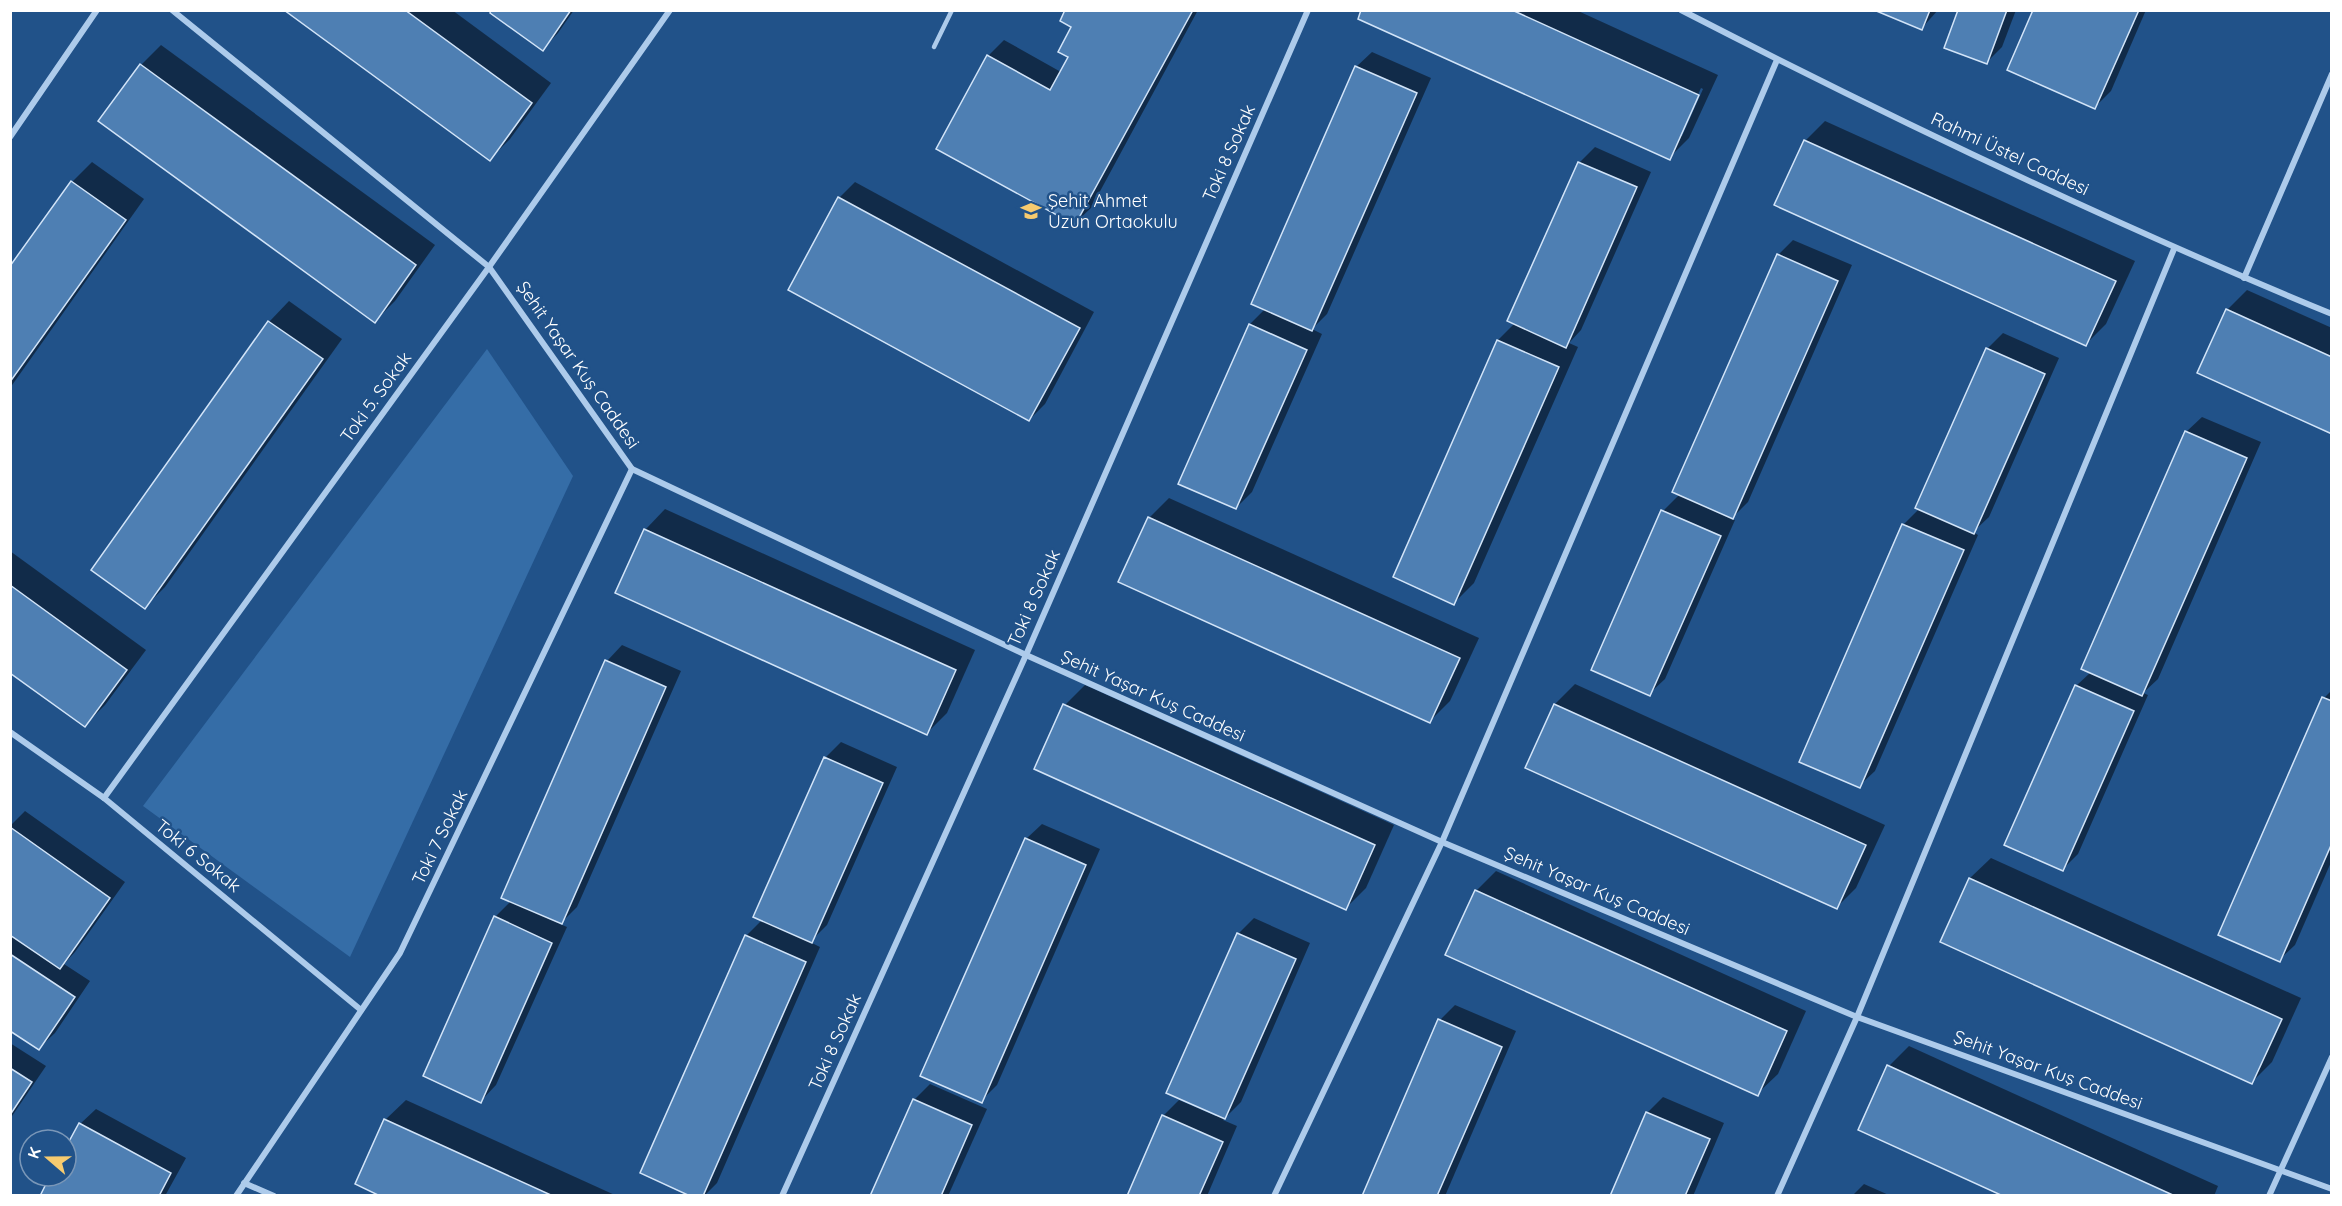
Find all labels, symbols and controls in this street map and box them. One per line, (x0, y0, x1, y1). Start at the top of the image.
street label: Toki 8 Sokak (1197, 101, 1260, 205)
street label: Rahmi Üstel Caddesi (1927, 107, 2093, 200)
place label: Şehit Ahmet Uzun Ortaokulu (1048, 189, 1178, 233)
school or university icon: Şehit Ahmet Uzun Ortaokulu (1019, 199, 1043, 223)
street label: Şehit Yaşar Kuş Caddesi (512, 276, 645, 453)
street label: Toki 5. Sokak (335, 347, 416, 447)
street label: Toki 8 Sokak (1002, 546, 1065, 650)
street label: Şehit Yaşar Kuş Caddesi (1057, 644, 1249, 747)
street label: Toki 7 Sokak (407, 785, 473, 888)
street label: Toki 6 Sokak (151, 814, 246, 897)
street label: Şehit Yaşar Kuş Caddesi (1501, 841, 1693, 940)
street label: Toki 8 Sokak (803, 990, 866, 1094)
street label: Şehit Yaşar Kuş Caddesi (1951, 1025, 2146, 1114)
north arrow (18, 1128, 78, 1188)
text: K (23, 1145, 45, 1161)

